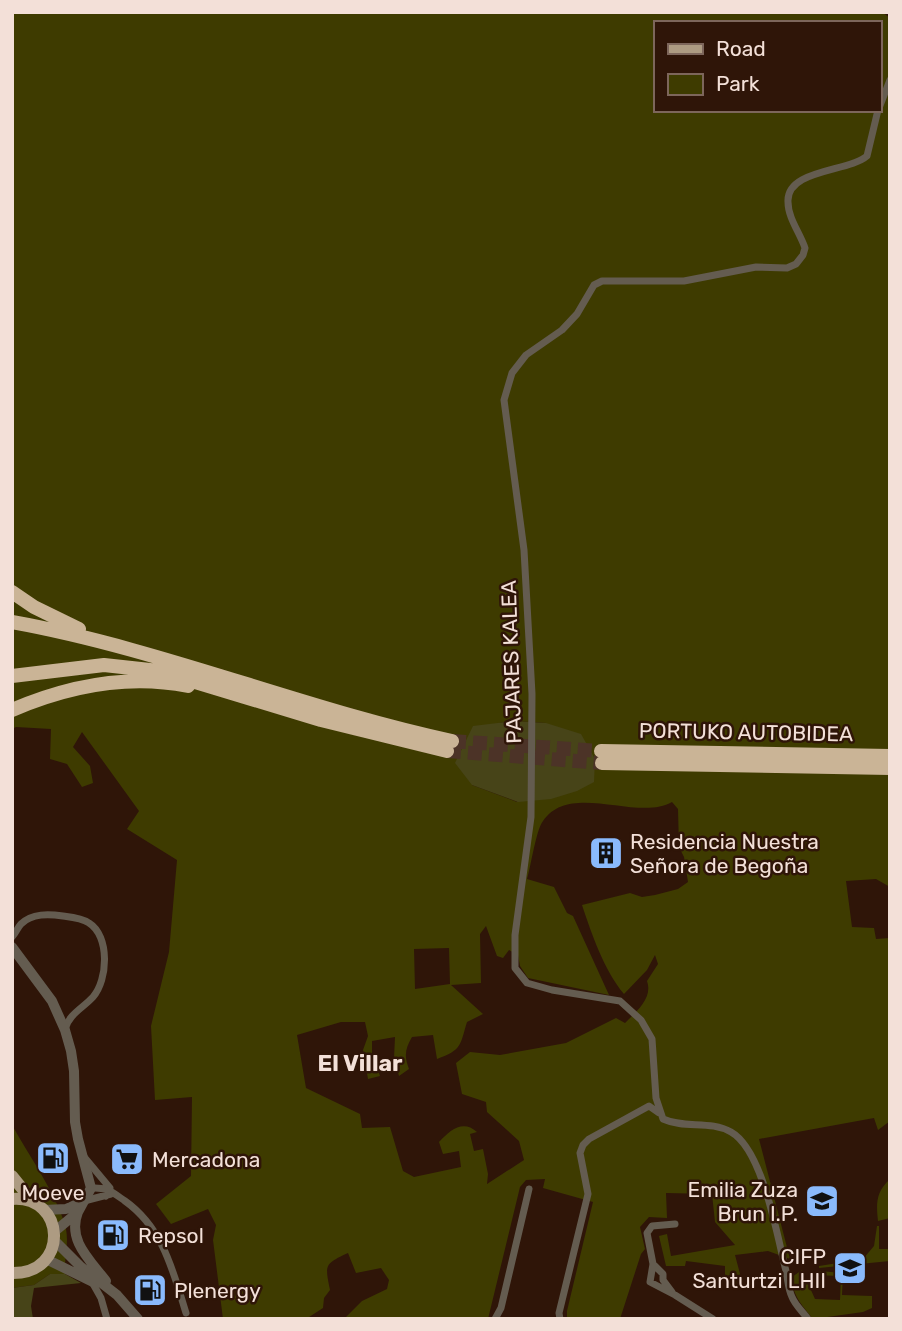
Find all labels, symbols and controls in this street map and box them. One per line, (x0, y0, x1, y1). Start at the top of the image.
legend (654, 21, 881, 112)
text: Road (716, 36, 766, 61)
text: Park (716, 71, 760, 96)
street label: PAJARES KALEA (496, 580, 526, 744)
street label: PORTUKO AUTOBIDEA (639, 718, 853, 746)
place label: Residencia Nuestra Señora de Begoña (630, 829, 819, 878)
building icon: Residencia Nuestra Señora de Begoña (587, 834, 625, 872)
district label: El Villar (317, 1049, 403, 1077)
fuel station icon: Moeve (34, 1139, 72, 1177)
supermarket icon: Mercadona (108, 1140, 146, 1178)
place label: Mercadona (152, 1147, 260, 1172)
place label: Emilia Zuza Brun I.P. (687, 1177, 798, 1226)
place label: Moeve (21, 1180, 85, 1205)
school or university icon: Emilia Zuza Brun I.P. (803, 1182, 841, 1220)
fuel station icon: Repsol (94, 1216, 132, 1254)
place label: Repsol (138, 1223, 204, 1248)
place label: CIFP Santurtzi LHII (693, 1244, 826, 1293)
school or university icon: CIFP Santurtzi LHII (831, 1249, 869, 1287)
fuel station icon: Plenergy (131, 1271, 169, 1309)
place label: Plenergy (174, 1278, 261, 1303)

